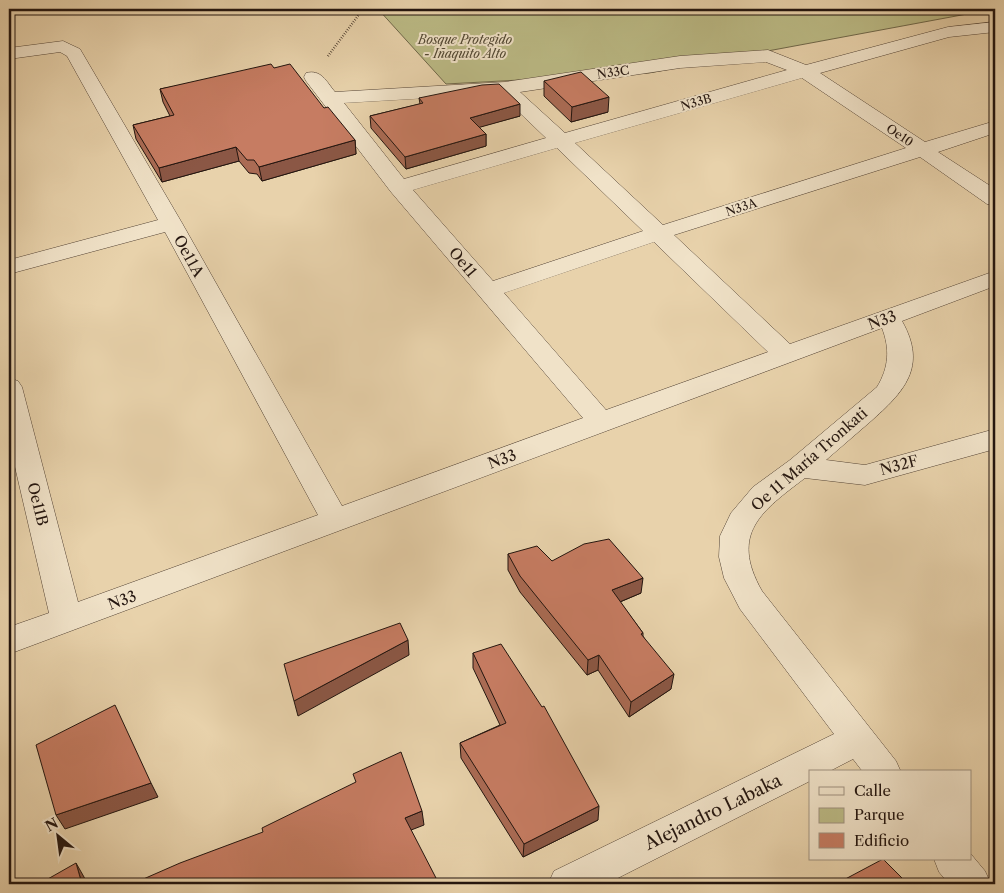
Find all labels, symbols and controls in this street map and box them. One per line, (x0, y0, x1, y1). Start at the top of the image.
park label: Bosque Protegido - Iñaquito Alto (417, 32, 512, 61)
street label: N33C (596, 62, 630, 82)
street label: N33B (679, 90, 713, 114)
street label: Oe10 (884, 121, 916, 149)
street label: N33A (723, 195, 760, 219)
street label: Oe11A (170, 232, 209, 281)
street label: Oe11 (445, 243, 481, 281)
street label: N33 (865, 306, 899, 334)
street label: Oe 11 María Tronkati (747, 403, 871, 515)
street label: N33 (485, 445, 519, 473)
street label: N32F (878, 451, 921, 479)
street label: Oe11B (23, 480, 53, 528)
street label: N33 (105, 586, 139, 614)
street label: Alejandro Labaka (640, 769, 786, 855)
legend (809, 770, 972, 860)
text: Calle (854, 781, 891, 800)
text: Parque (854, 805, 904, 824)
north arrow (32, 810, 82, 860)
text: N (42, 814, 61, 835)
text: Edificio (854, 831, 909, 850)

